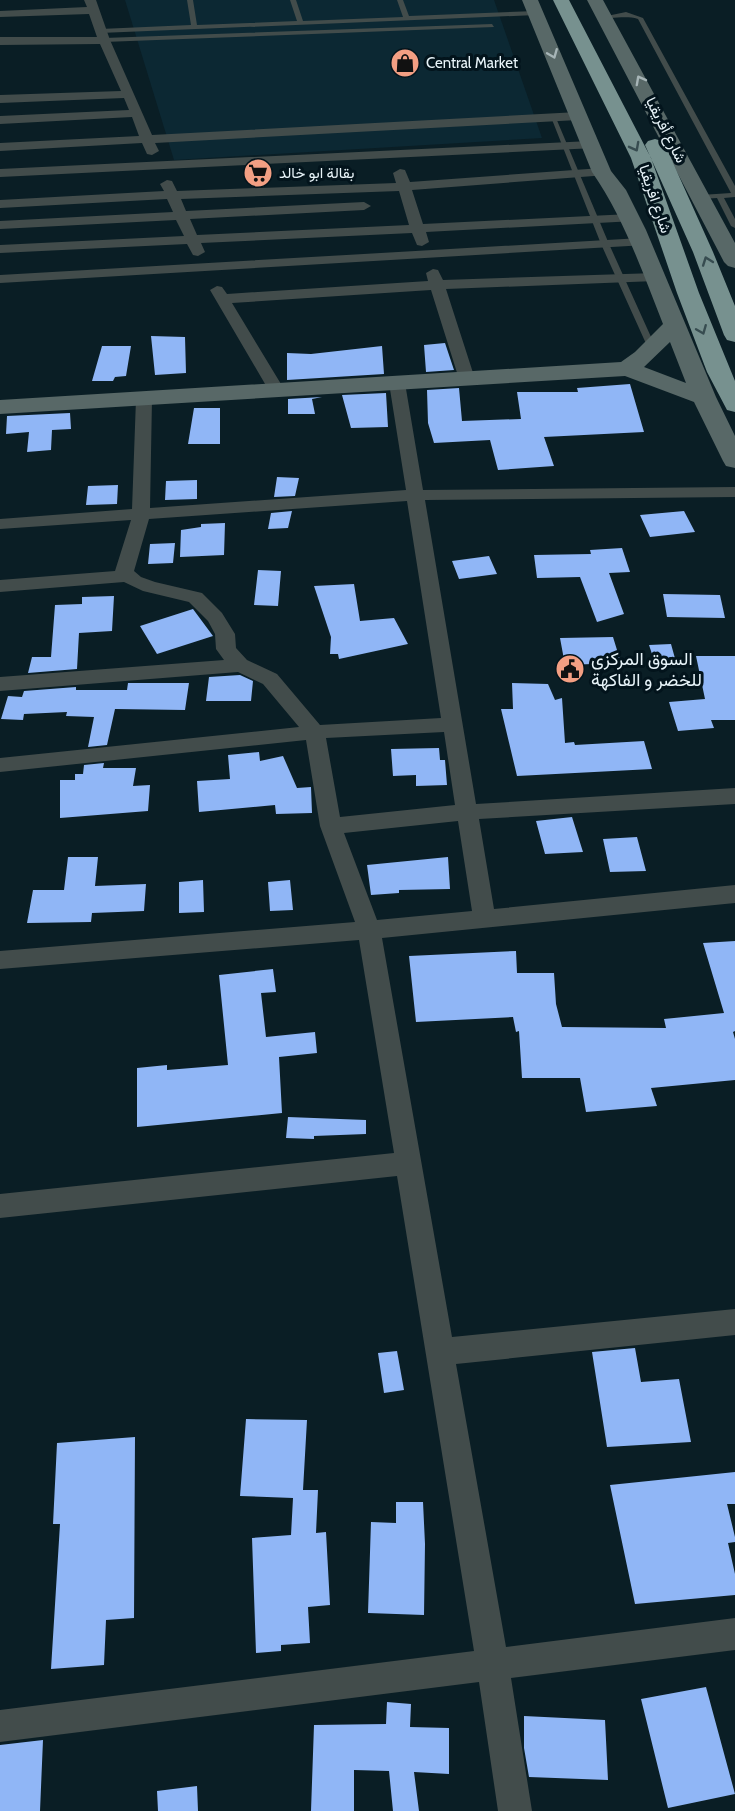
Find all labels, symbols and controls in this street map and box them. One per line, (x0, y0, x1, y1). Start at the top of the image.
shop icon: Central Market (389, 47, 421, 79)
one-way arrow (546, 48, 558, 59)
place label: Central Market (426, 54, 518, 72)
one-way arrow (635, 75, 647, 86)
street label: شارع أفريقيا (640, 94, 690, 167)
one-way arrow (628, 140, 639, 151)
supermarket icon: بقالة ابو خالد (242, 157, 274, 189)
street label: شارع افريقيا (633, 162, 675, 236)
place label: بقالة ابو خالد (279, 164, 355, 182)
one-way arrow (701, 256, 714, 267)
one-way arrow (695, 324, 707, 335)
place label: السوق المركزي للخضر و الفاكهة (591, 648, 702, 691)
public building icon: السوق المركزي للخضر و الفاكهة (554, 653, 586, 685)

